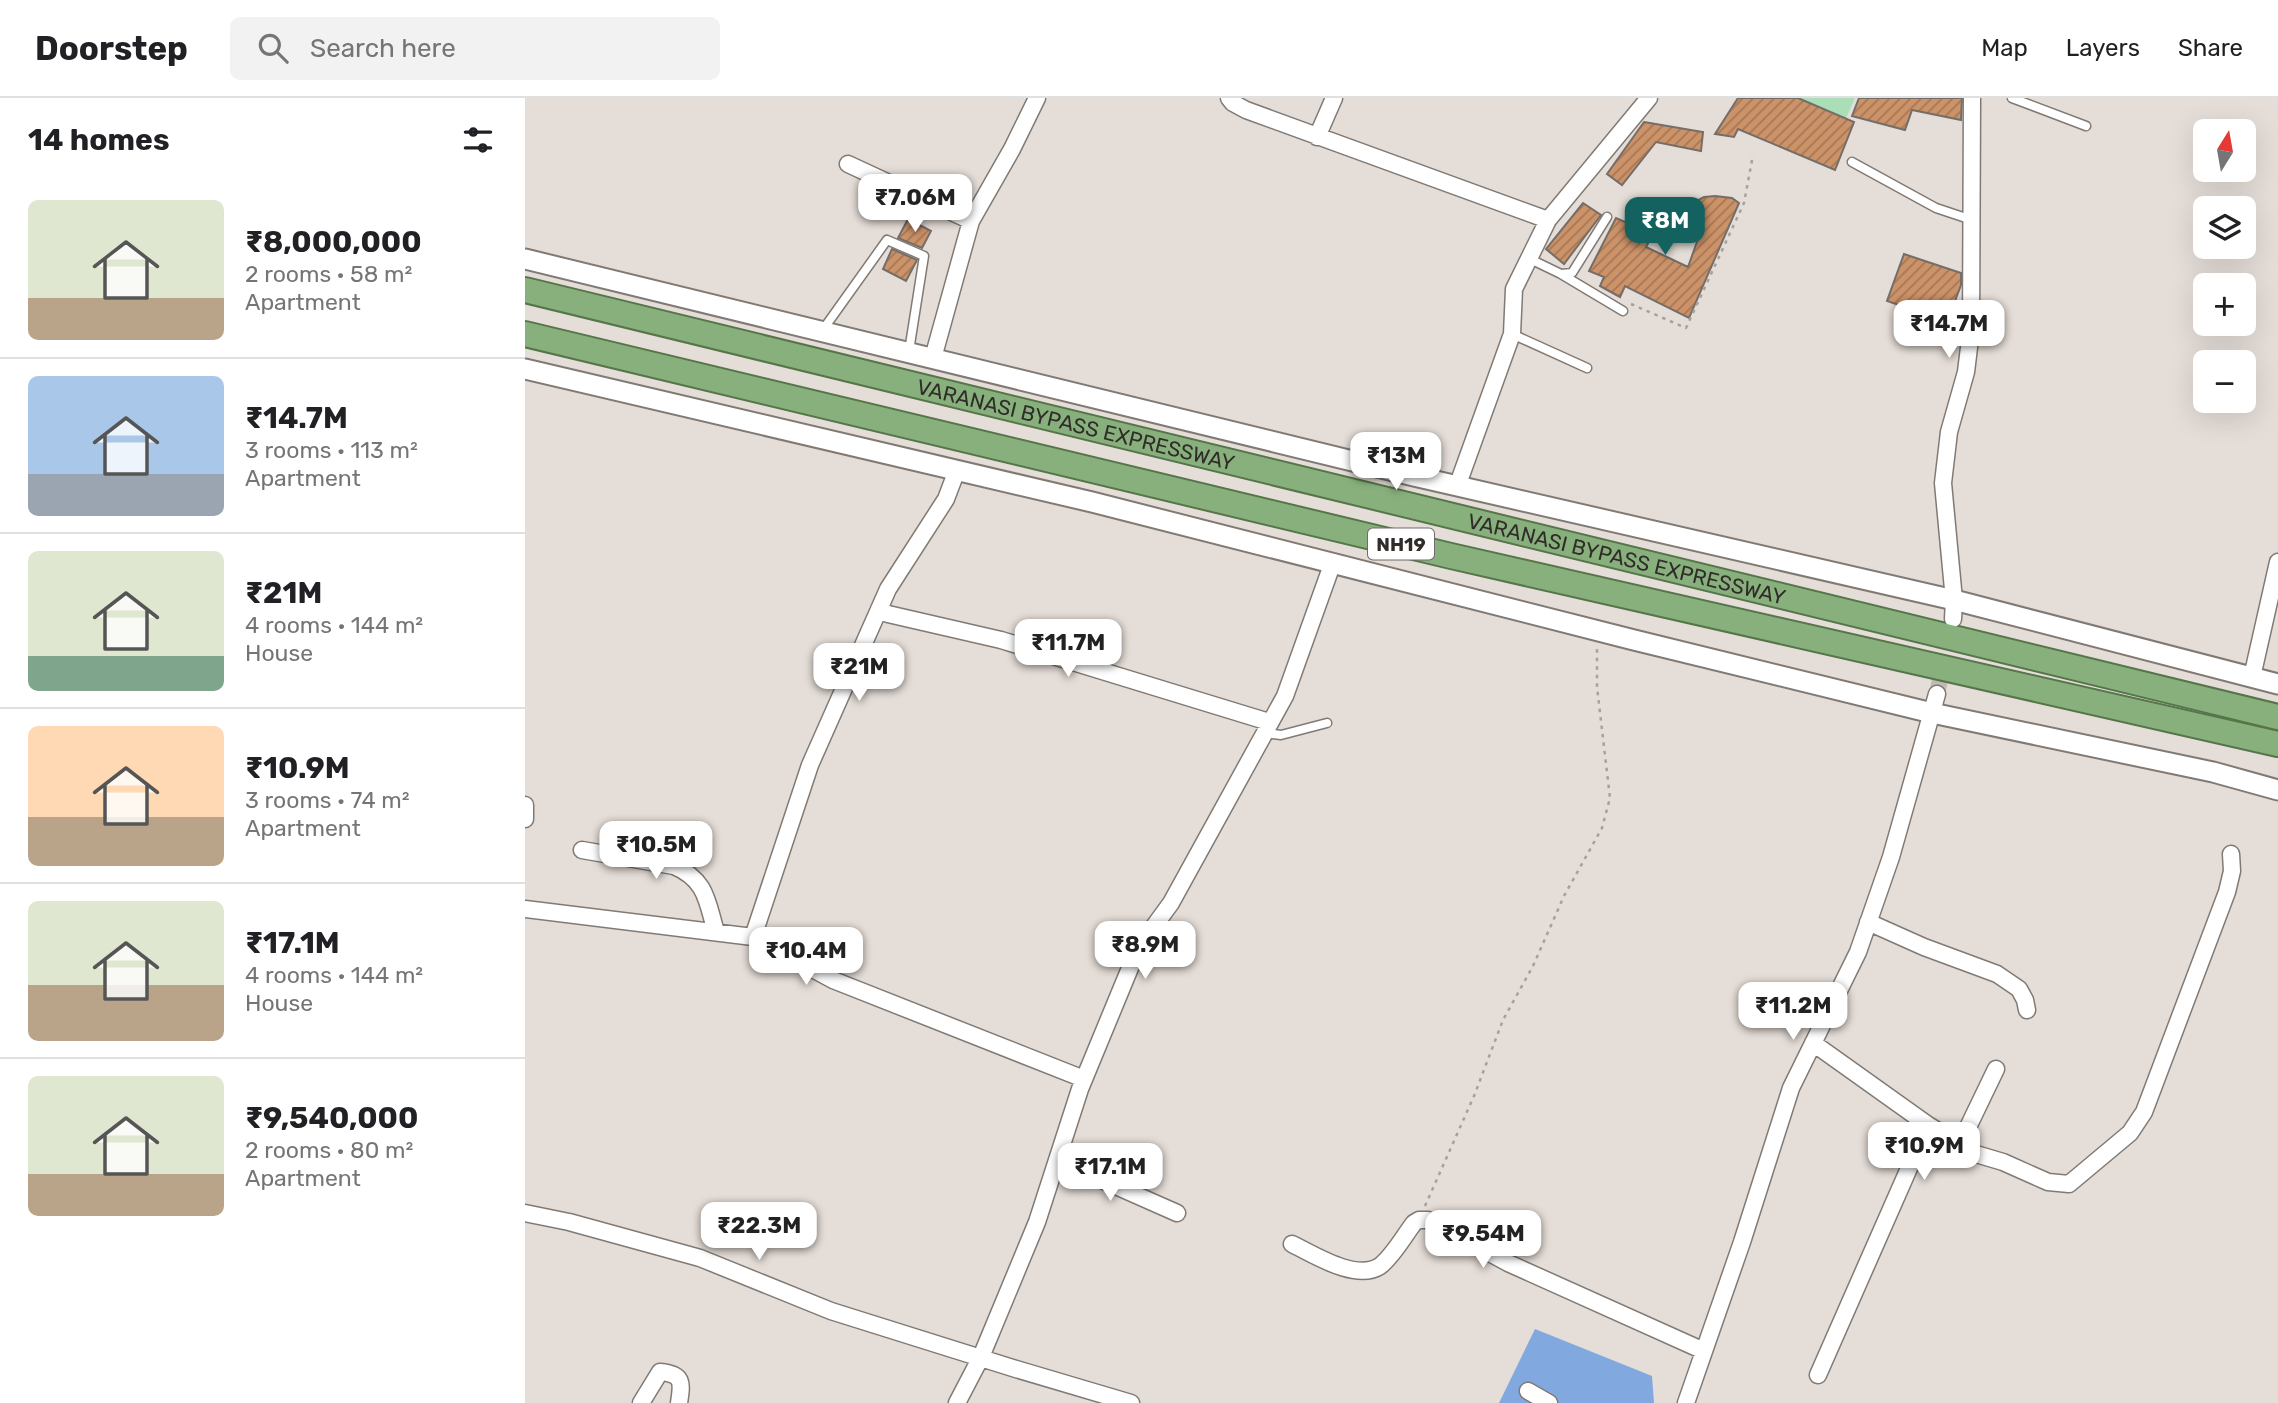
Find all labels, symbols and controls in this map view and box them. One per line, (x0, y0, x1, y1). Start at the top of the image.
search box (230, 17, 720, 80)
text: Doorstep (35, 29, 188, 68)
icon: search (254, 29, 292, 67)
text: Search here (310, 33, 456, 64)
text: Map (1981, 34, 2028, 62)
text: Layers (2066, 34, 2140, 62)
text: Share (2178, 34, 2243, 62)
north arrow (2193, 119, 2256, 182)
map controls (2193, 119, 2256, 413)
icon: filters (459, 121, 497, 159)
text: 14 homes (28, 122, 170, 158)
pin: ₹7.06M (858, 174, 972, 234)
text: ₹7.06M (874, 183, 956, 211)
button: layers (2193, 196, 2256, 259)
pin: ₹8M (1631, 198, 1699, 257)
text: ₹8M (1641, 206, 1689, 234)
text: ₹8,000,000 (245, 224, 422, 260)
icon: home (84, 228, 168, 312)
text: 2 rooms · 58 m² (245, 260, 412, 288)
button: + (2193, 273, 2256, 336)
text: Apartment (245, 288, 361, 316)
pin: ₹14.7M (1892, 300, 2006, 360)
text: ₹14.7M (1910, 309, 1988, 337)
button: − (2193, 350, 2256, 413)
street label: VARANASI BYPASS EXPRESSWAY (914, 373, 1237, 475)
text: ₹14.7M (245, 400, 348, 436)
icon: home (84, 404, 168, 488)
pin: ₹13M (1355, 432, 1437, 492)
text: 3 rooms · 113 m² (245, 436, 418, 464)
text: ₹13M (1366, 441, 1426, 469)
text: Apartment (245, 464, 361, 492)
street label: VARANASI BYPASS EXPRESSWAY (1465, 508, 1788, 609)
road number: NH19 (1368, 528, 1434, 560)
text: ₹21M (245, 575, 322, 611)
icon: home (84, 579, 168, 663)
text: 4 rooms · 144 m² (245, 611, 423, 639)
pin: ₹11.7M (1011, 620, 1125, 679)
text: ₹11.7M (1031, 628, 1105, 656)
text: House (245, 639, 313, 667)
pin: ₹21M (818, 644, 900, 703)
text: ₹21M (829, 652, 889, 680)
text: ₹10.9M (245, 750, 349, 786)
icon: home (84, 754, 168, 838)
text: 3 rooms · 74 m² (245, 786, 410, 814)
text: Apartment (245, 814, 361, 842)
pin: ₹10.5M (599, 822, 713, 881)
text: ₹10.5M (615, 830, 697, 858)
pin: ₹8.9M (1096, 922, 1194, 981)
text: ₹17.1M (245, 925, 340, 961)
pin: ₹10.4M (749, 928, 863, 987)
icon: home (84, 929, 168, 1013)
text: ₹8.9M (1111, 930, 1179, 958)
text: ₹10.4M (765, 936, 847, 964)
text: 4 rooms · 144 m² (245, 961, 423, 989)
pin: ₹11.2M (1736, 982, 1850, 1042)
text: House (245, 989, 313, 1017)
text: ₹11.2M (1754, 991, 1832, 1019)
text: ₹9,540,000 (245, 1100, 418, 1136)
icon: home (84, 1104, 168, 1188)
pin: ₹10.9M (1867, 1122, 1981, 1182)
text: ₹10.9M (1884, 1131, 1964, 1159)
text: 2 rooms · 80 m² (245, 1136, 413, 1164)
pin: ₹17.1M (1053, 1144, 1167, 1203)
text: ₹17.1M (1074, 1152, 1146, 1180)
text: Apartment (245, 1164, 361, 1192)
pin: ₹22.3M (702, 1202, 816, 1262)
pin: ₹9.54M (1426, 1210, 1540, 1270)
text: ₹22.3M (717, 1211, 801, 1239)
text: ₹9.54M (1441, 1219, 1525, 1247)

